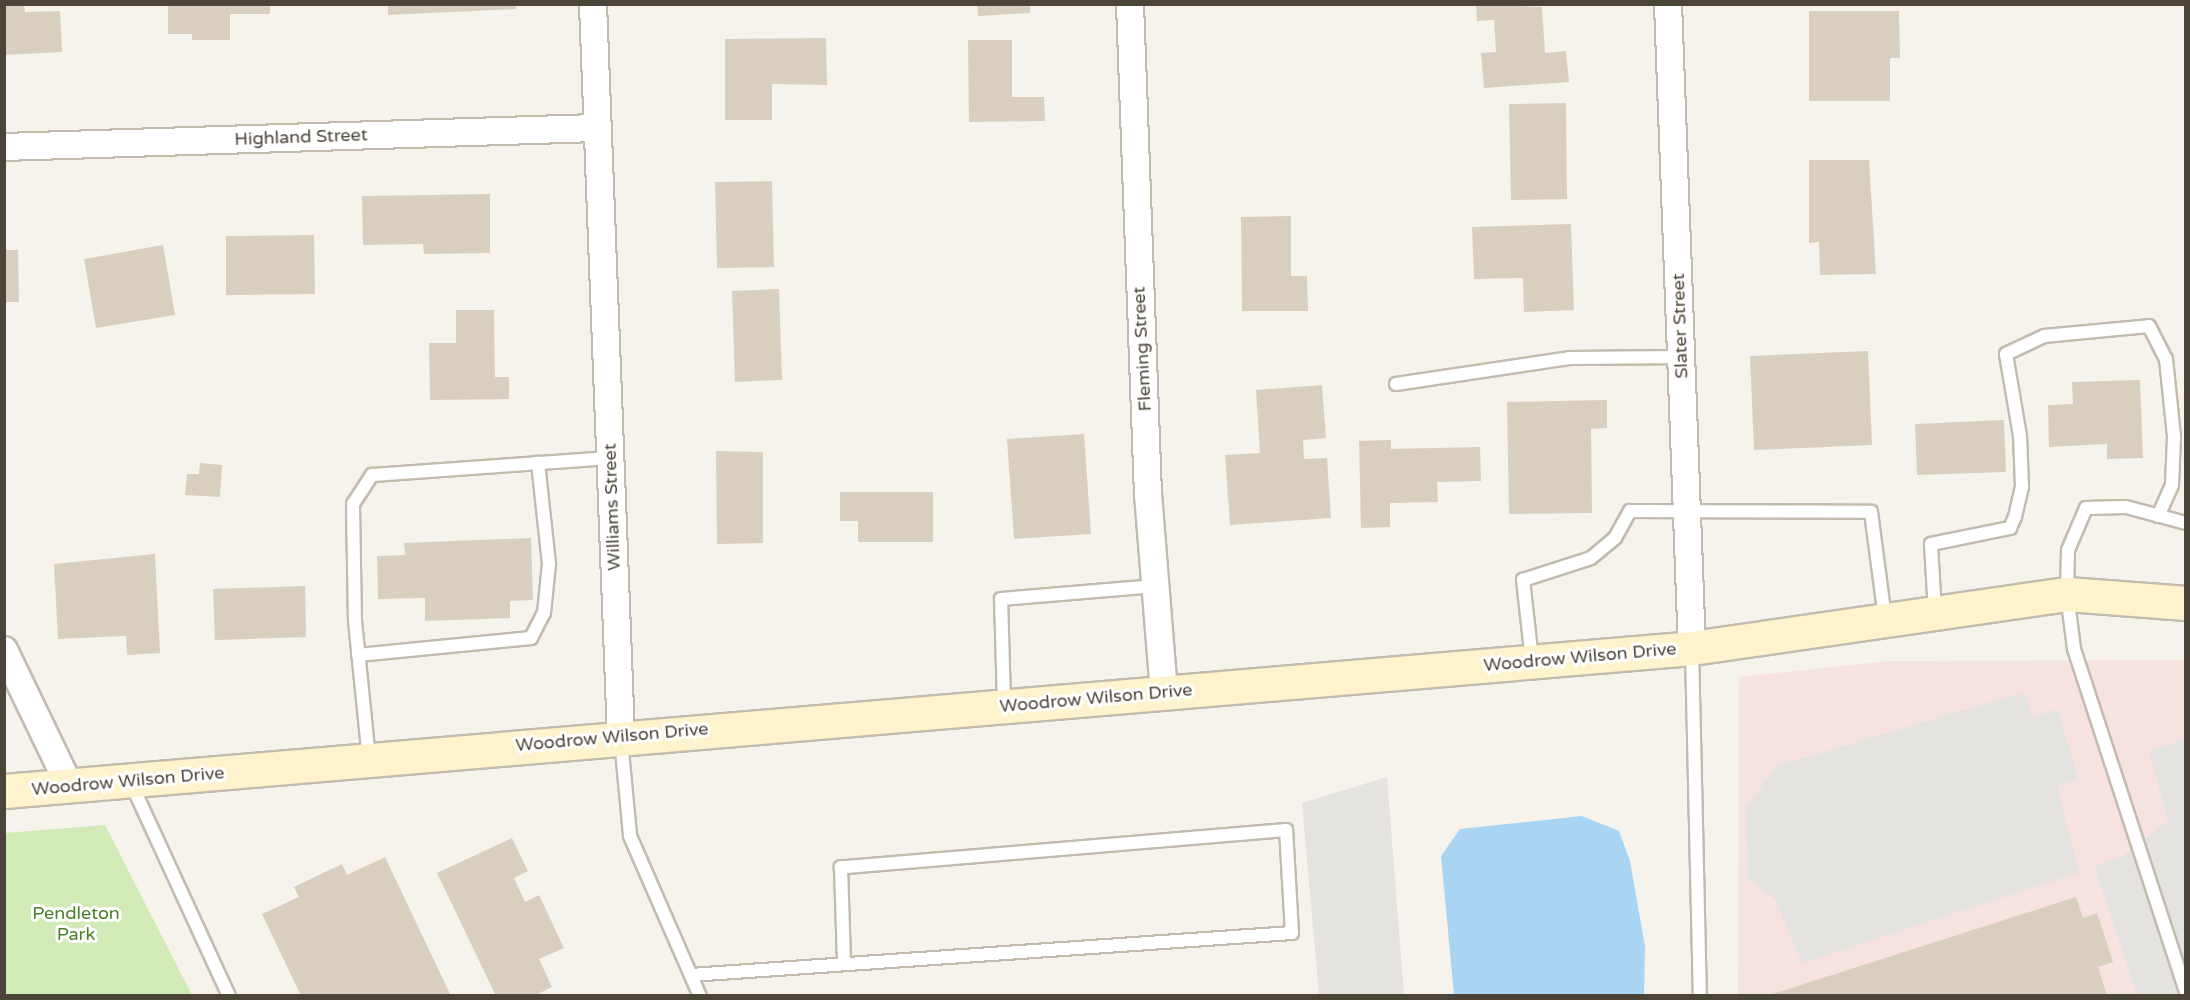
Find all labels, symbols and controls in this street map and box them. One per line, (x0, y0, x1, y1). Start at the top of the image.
street label: Highland Street (234, 124, 368, 150)
street label: Slater Street (1667, 273, 1693, 379)
street label: Fleming Street (1128, 286, 1156, 412)
street label: Williams Street (599, 443, 625, 571)
street label: Woodrow Wilson Drive (1483, 638, 1677, 676)
street label: Woodrow Wilson Drive (999, 679, 1193, 717)
street label: Woodrow Wilson Drive (515, 718, 709, 756)
street label: Woodrow Wilson Drive (31, 762, 225, 800)
park label: Pendleton Park (32, 903, 120, 946)

